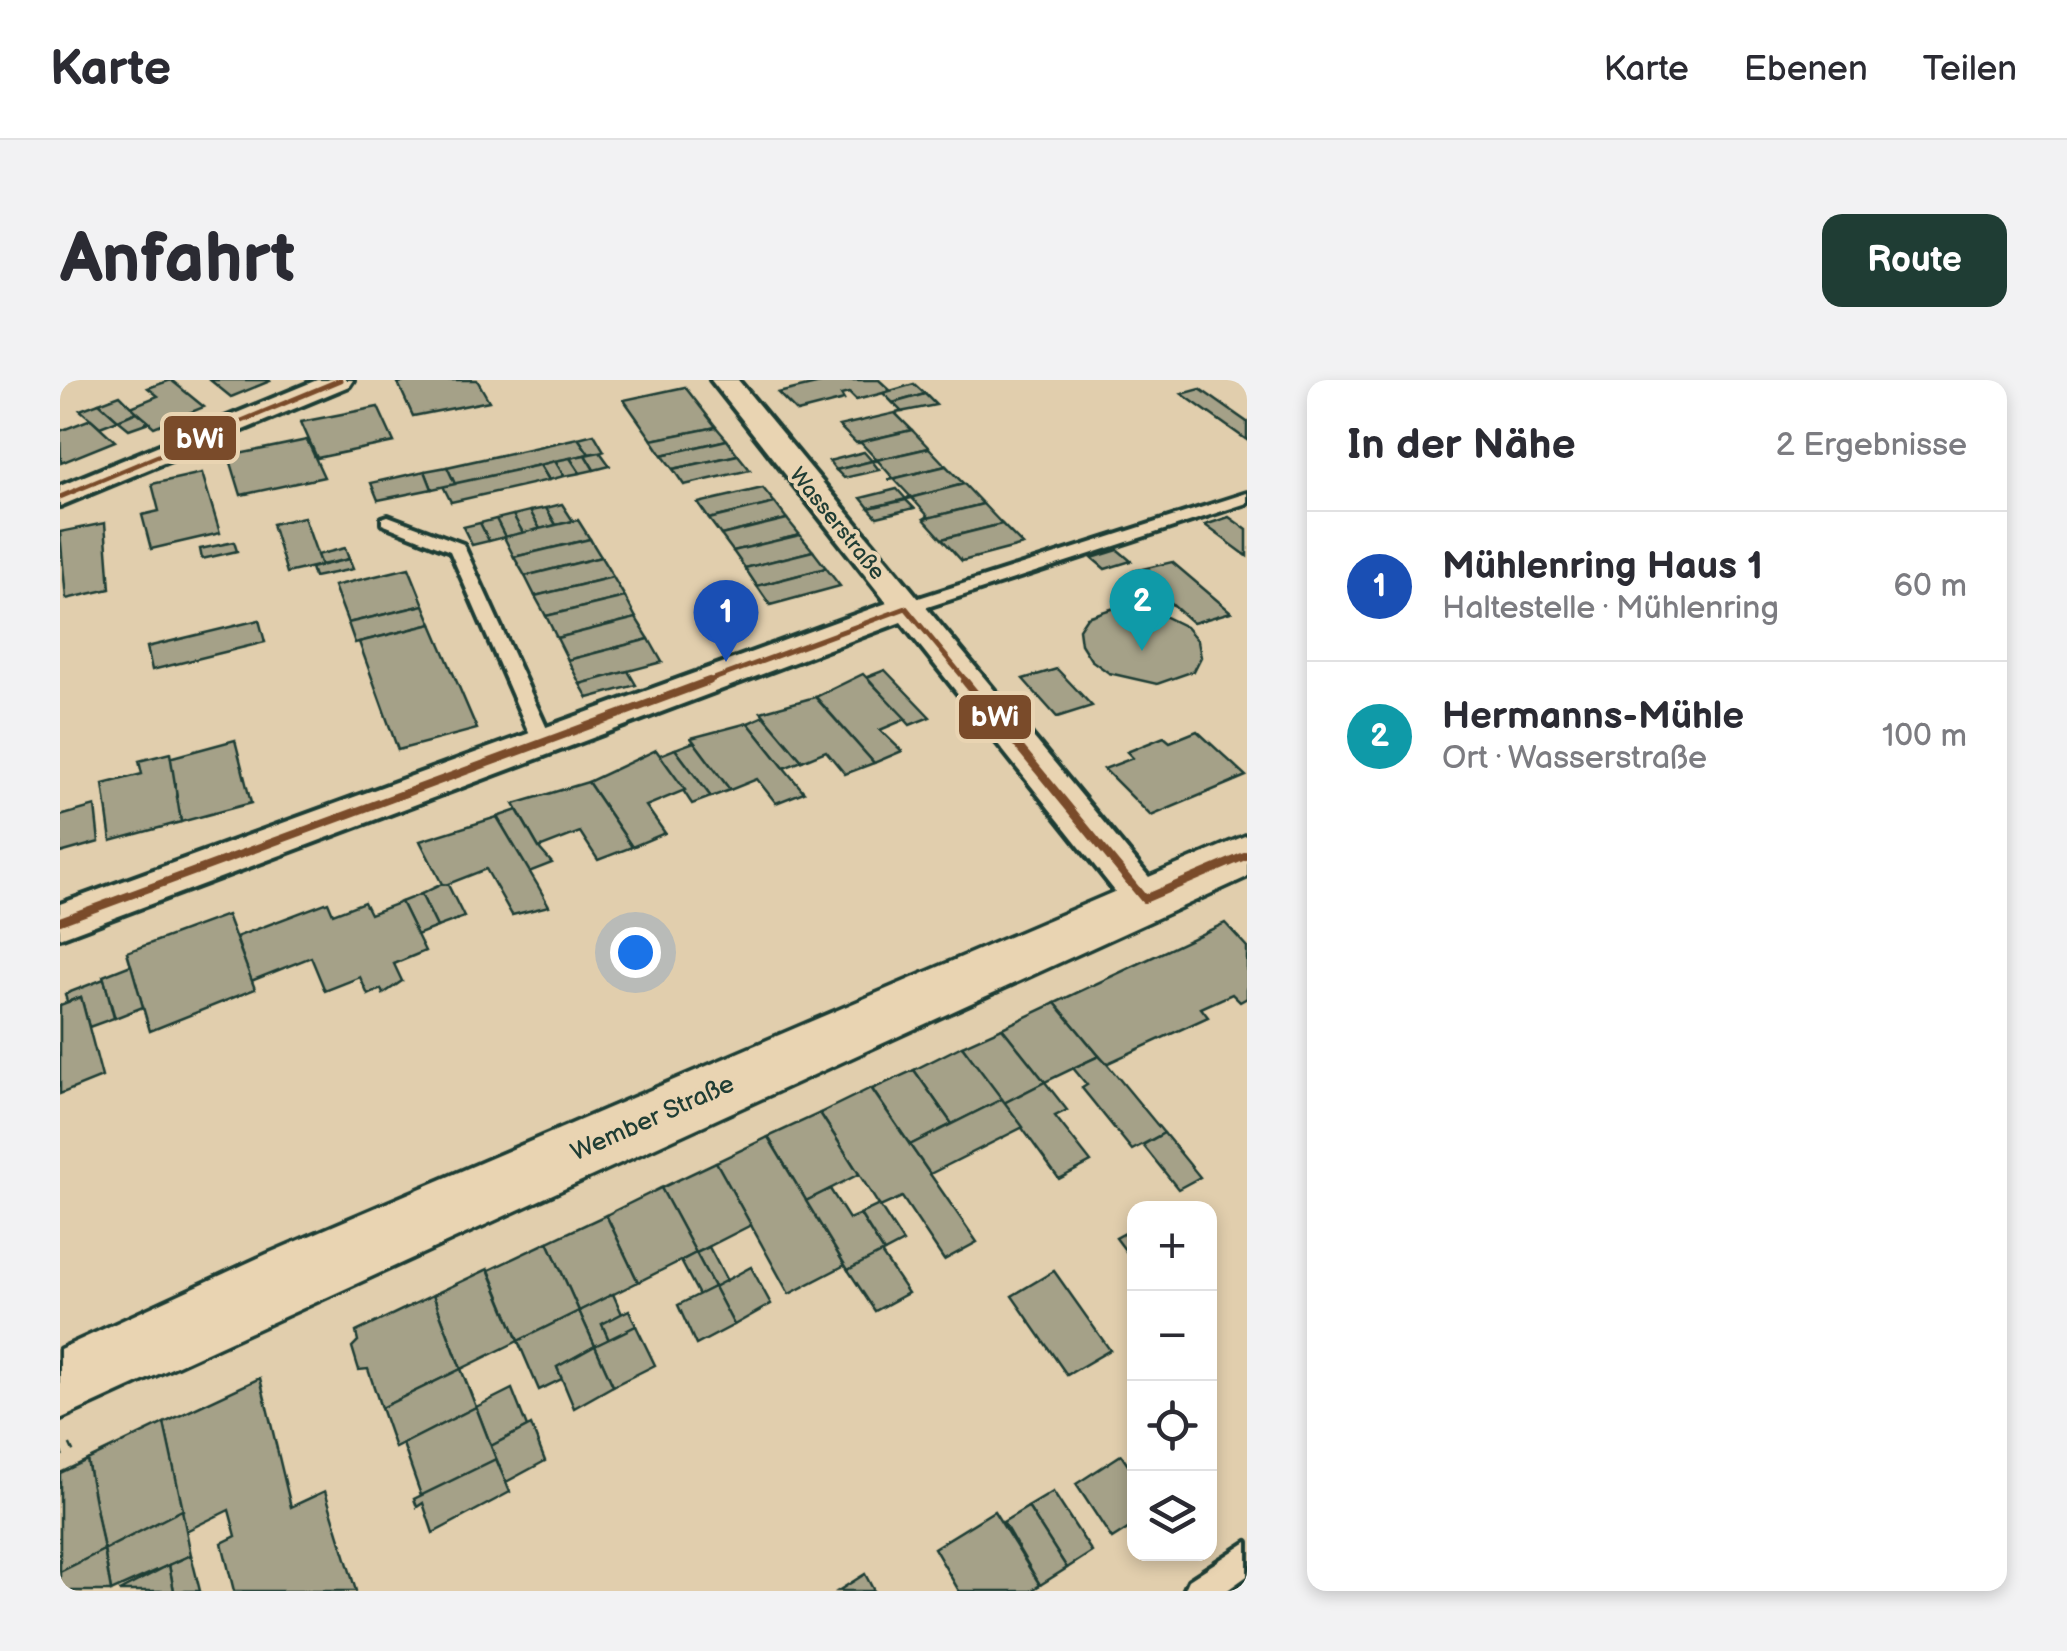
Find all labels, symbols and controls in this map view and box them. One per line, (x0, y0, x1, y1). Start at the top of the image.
text: Karte (50, 41, 171, 98)
text: Karte (1603, 48, 1689, 91)
text: Ebenen (1744, 48, 1868, 91)
text: Teilen (1923, 48, 2017, 91)
button: Route (1822, 214, 2007, 307)
text: Anfahrt (60, 218, 295, 302)
line badge: bWi (162, 414, 238, 462)
text: In der Nähe (1347, 420, 1576, 471)
text: bWi (176, 423, 224, 456)
text: 2 Ergebnisse (1776, 426, 1967, 465)
street label: Wasserstraße (783, 462, 890, 586)
text: Mühlenring Haus 1 (1442, 544, 1763, 589)
text: 1 (1373, 567, 1386, 606)
text: 60 m (1894, 567, 1967, 606)
pin: 2 (1110, 568, 1174, 651)
pin: 1 (694, 580, 758, 662)
text: Haltestelle · Mühlenring (1442, 589, 1779, 628)
line badge: bWi (957, 693, 1033, 741)
text: Hermanns-Mühle (1442, 694, 1744, 739)
text: bWi (971, 701, 1019, 734)
text: 2 (1370, 717, 1389, 756)
text: 100 m (1882, 717, 1967, 756)
text: Ort · Wasserstraße (1442, 739, 1707, 778)
your location (610, 927, 661, 978)
street label: Wember Straße (566, 1068, 739, 1168)
map controls (1127, 1201, 1217, 1561)
button: + (1127, 1201, 1217, 1291)
button: − (1127, 1291, 1217, 1381)
button: locate (1127, 1381, 1217, 1471)
button: layers (1127, 1471, 1217, 1561)

